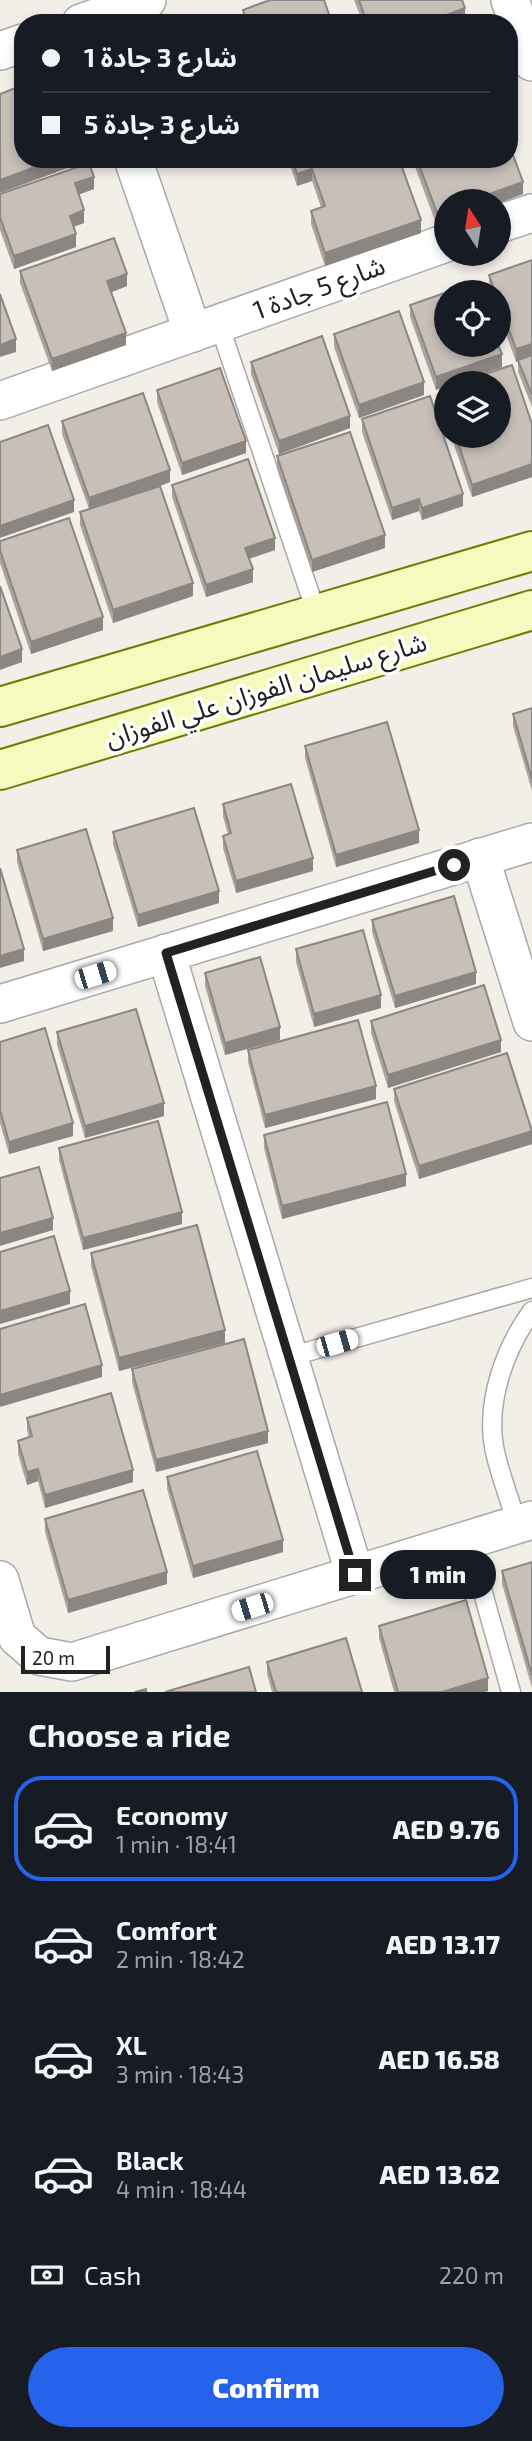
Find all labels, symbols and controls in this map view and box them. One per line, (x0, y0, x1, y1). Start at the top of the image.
text: شارع 3 جادة 1 (84, 41, 237, 72)
text: شارع 3 جادة 5 (84, 108, 240, 139)
north arrow (434, 189, 511, 266)
map controls (434, 189, 511, 448)
street label: شارع 5 جادة 1 (248, 248, 390, 329)
button: locate (434, 280, 511, 357)
button: layers (434, 371, 511, 448)
street label: شارع سليمان الفوزان علي الفوزان (101, 625, 432, 758)
route start (438, 849, 470, 881)
car (72, 959, 119, 991)
car (314, 1327, 361, 1359)
callout: 1 min (380, 1550, 495, 1600)
route end (339, 1559, 371, 1591)
text: 1 min (410, 1560, 466, 1588)
car (229, 1591, 276, 1623)
scale bar (21, 1643, 110, 1675)
text: 20 m (32, 1646, 75, 1669)
text: Choose a ride (28, 1715, 231, 1753)
icon: car (32, 1797, 95, 1860)
text: Economy (116, 1799, 228, 1830)
text: AED 9.76 (393, 1813, 500, 1844)
text: 1 min · 18:41 (116, 1830, 237, 1858)
icon: car (32, 1912, 95, 1975)
text: Comfort (116, 1914, 217, 1945)
text: AED 13.17 (386, 1928, 500, 1959)
text: 2 min · 18:42 (116, 1945, 245, 1973)
icon: car (32, 2027, 95, 2090)
text: XL (116, 2029, 147, 2060)
text: AED 16.58 (379, 2043, 500, 2074)
text: 3 min · 18:43 (116, 2060, 244, 2088)
icon: car (32, 2142, 95, 2205)
text: Black (116, 2144, 184, 2175)
text: AED 13.62 (380, 2158, 500, 2189)
text: 4 min · 18:44 (116, 2175, 247, 2203)
icon: cash (28, 2256, 66, 2294)
text: Cash (84, 2259, 141, 2290)
text: 220 m (439, 2261, 504, 2289)
button: Confirm (28, 2347, 504, 2427)

